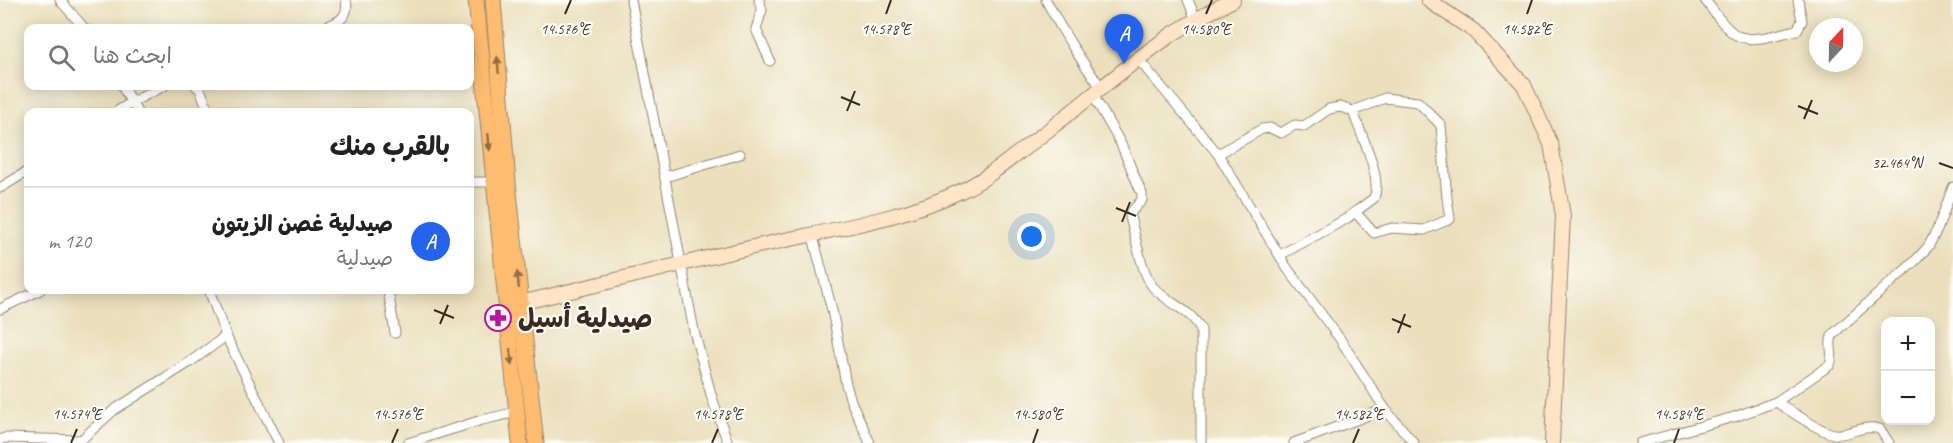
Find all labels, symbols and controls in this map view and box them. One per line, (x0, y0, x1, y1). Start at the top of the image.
pin: A (1104, 14, 1144, 64)
north arrow (1809, 18, 1863, 72)
text: 14.576°E (541, 20, 592, 39)
text: 14.578°E (862, 20, 913, 39)
text: 14.580°E (1182, 20, 1233, 39)
text: 14.582°E (1503, 20, 1554, 39)
search box (24, 24, 474, 90)
icon: search (45, 41, 78, 74)
text: ابحث هنا (93, 42, 172, 70)
one-way arrow (493, 56, 503, 75)
text: بالقرب منك (330, 130, 450, 163)
one-way arrow (484, 132, 494, 151)
text: 32.464°N (1872, 154, 1925, 173)
text: صيدلية غصن الزيتون (212, 210, 393, 238)
your location (1017, 222, 1046, 251)
text: 120 m (48, 229, 91, 254)
text: A (425, 229, 436, 254)
text: صيدلية (337, 246, 393, 271)
one-way arrow (513, 271, 523, 290)
place label: صيدلية أسيل (518, 302, 652, 335)
pharmacy icon: صيدلية أسيل (483, 303, 513, 333)
map controls (1881, 317, 1935, 425)
button: + (1881, 317, 1935, 371)
one-way arrow (506, 347, 516, 366)
button: − (1881, 371, 1935, 425)
text: 14.574°E (53, 405, 104, 424)
text: 14.576°E (374, 405, 425, 424)
text: 14.578°E (694, 405, 745, 424)
text: 14.580°E (1014, 405, 1065, 424)
text: 14.582°E (1335, 405, 1386, 424)
text: 14.584°E (1655, 405, 1706, 424)

